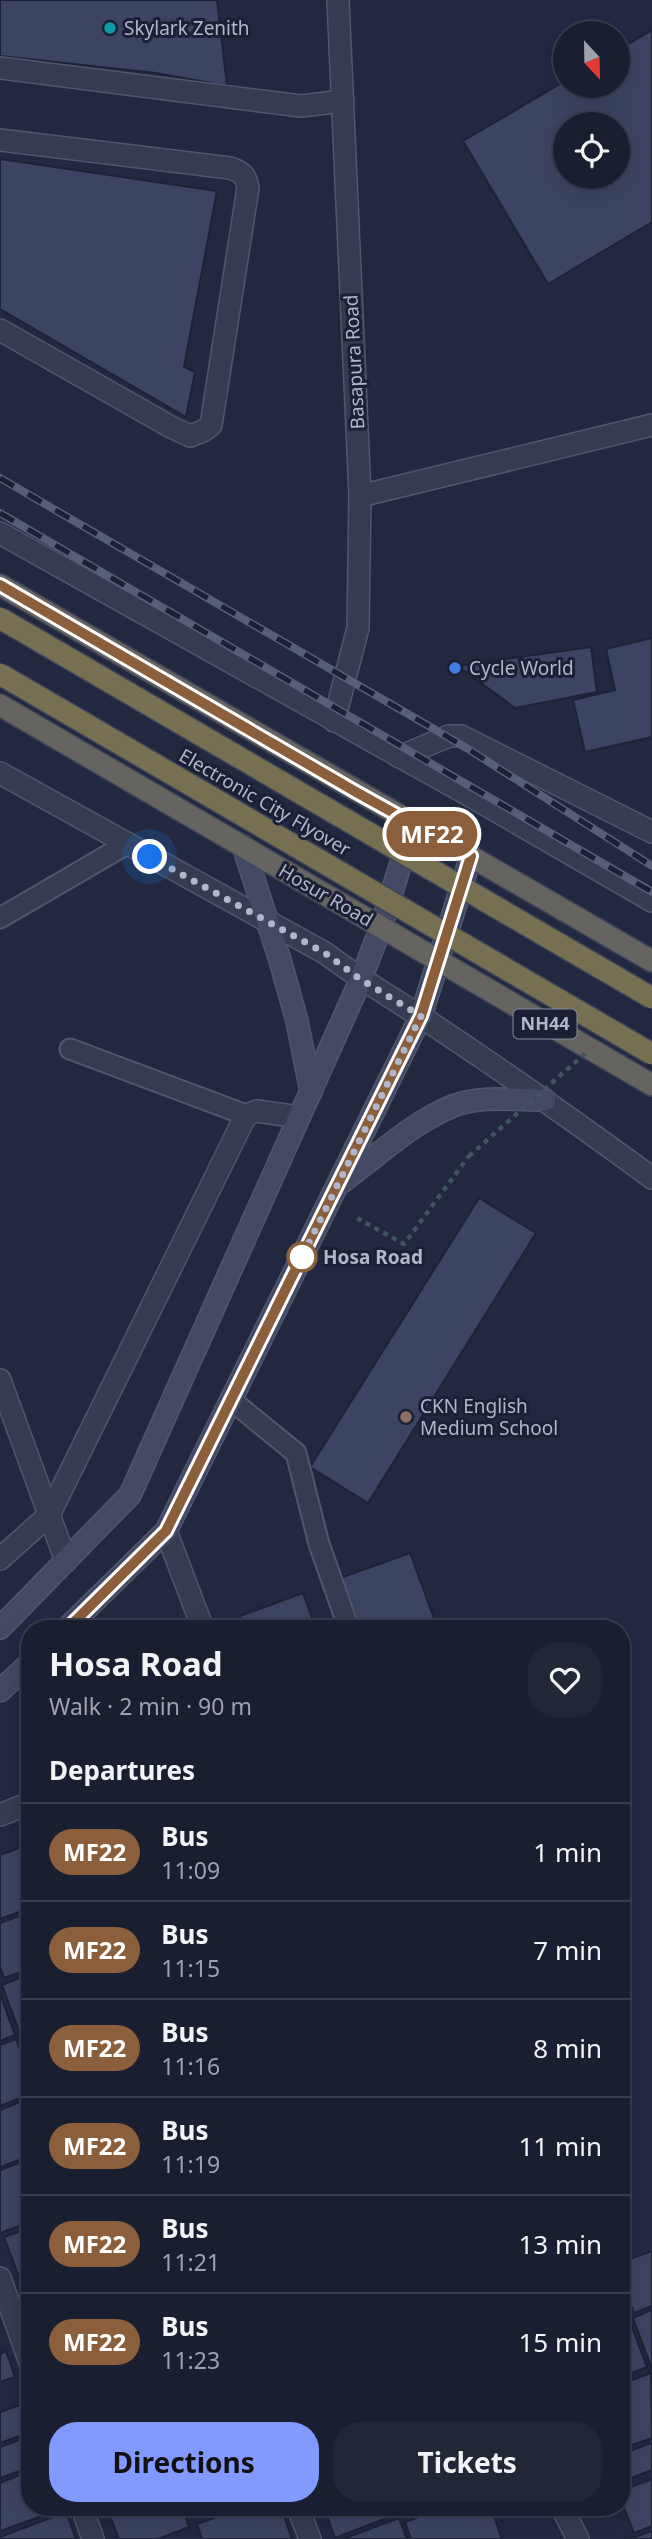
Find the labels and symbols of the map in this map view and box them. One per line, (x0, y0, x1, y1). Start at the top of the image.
place label: Skylark Zenith (124, 15, 250, 41)
marker: Skylark Zenith (102, 20, 118, 36)
north arrow (553, 21, 630, 98)
street label: Basapura Road (337, 294, 371, 430)
place label: Cycle World (469, 655, 574, 681)
marker: Cycle World (447, 660, 463, 676)
street label: Electronic City Flyover (174, 742, 356, 862)
line badge: MF22 (383, 811, 481, 857)
your location (132, 839, 167, 874)
street label: Hosur Road (274, 858, 378, 932)
road number: NH44 (514, 1009, 576, 1038)
marker: Hosa Road (287, 1242, 317, 1272)
place label: Hosa Road (323, 1244, 423, 1270)
place label: CKN English Medium School (420, 1393, 558, 1441)
marker: CKN English Medium School (398, 1409, 414, 1425)

